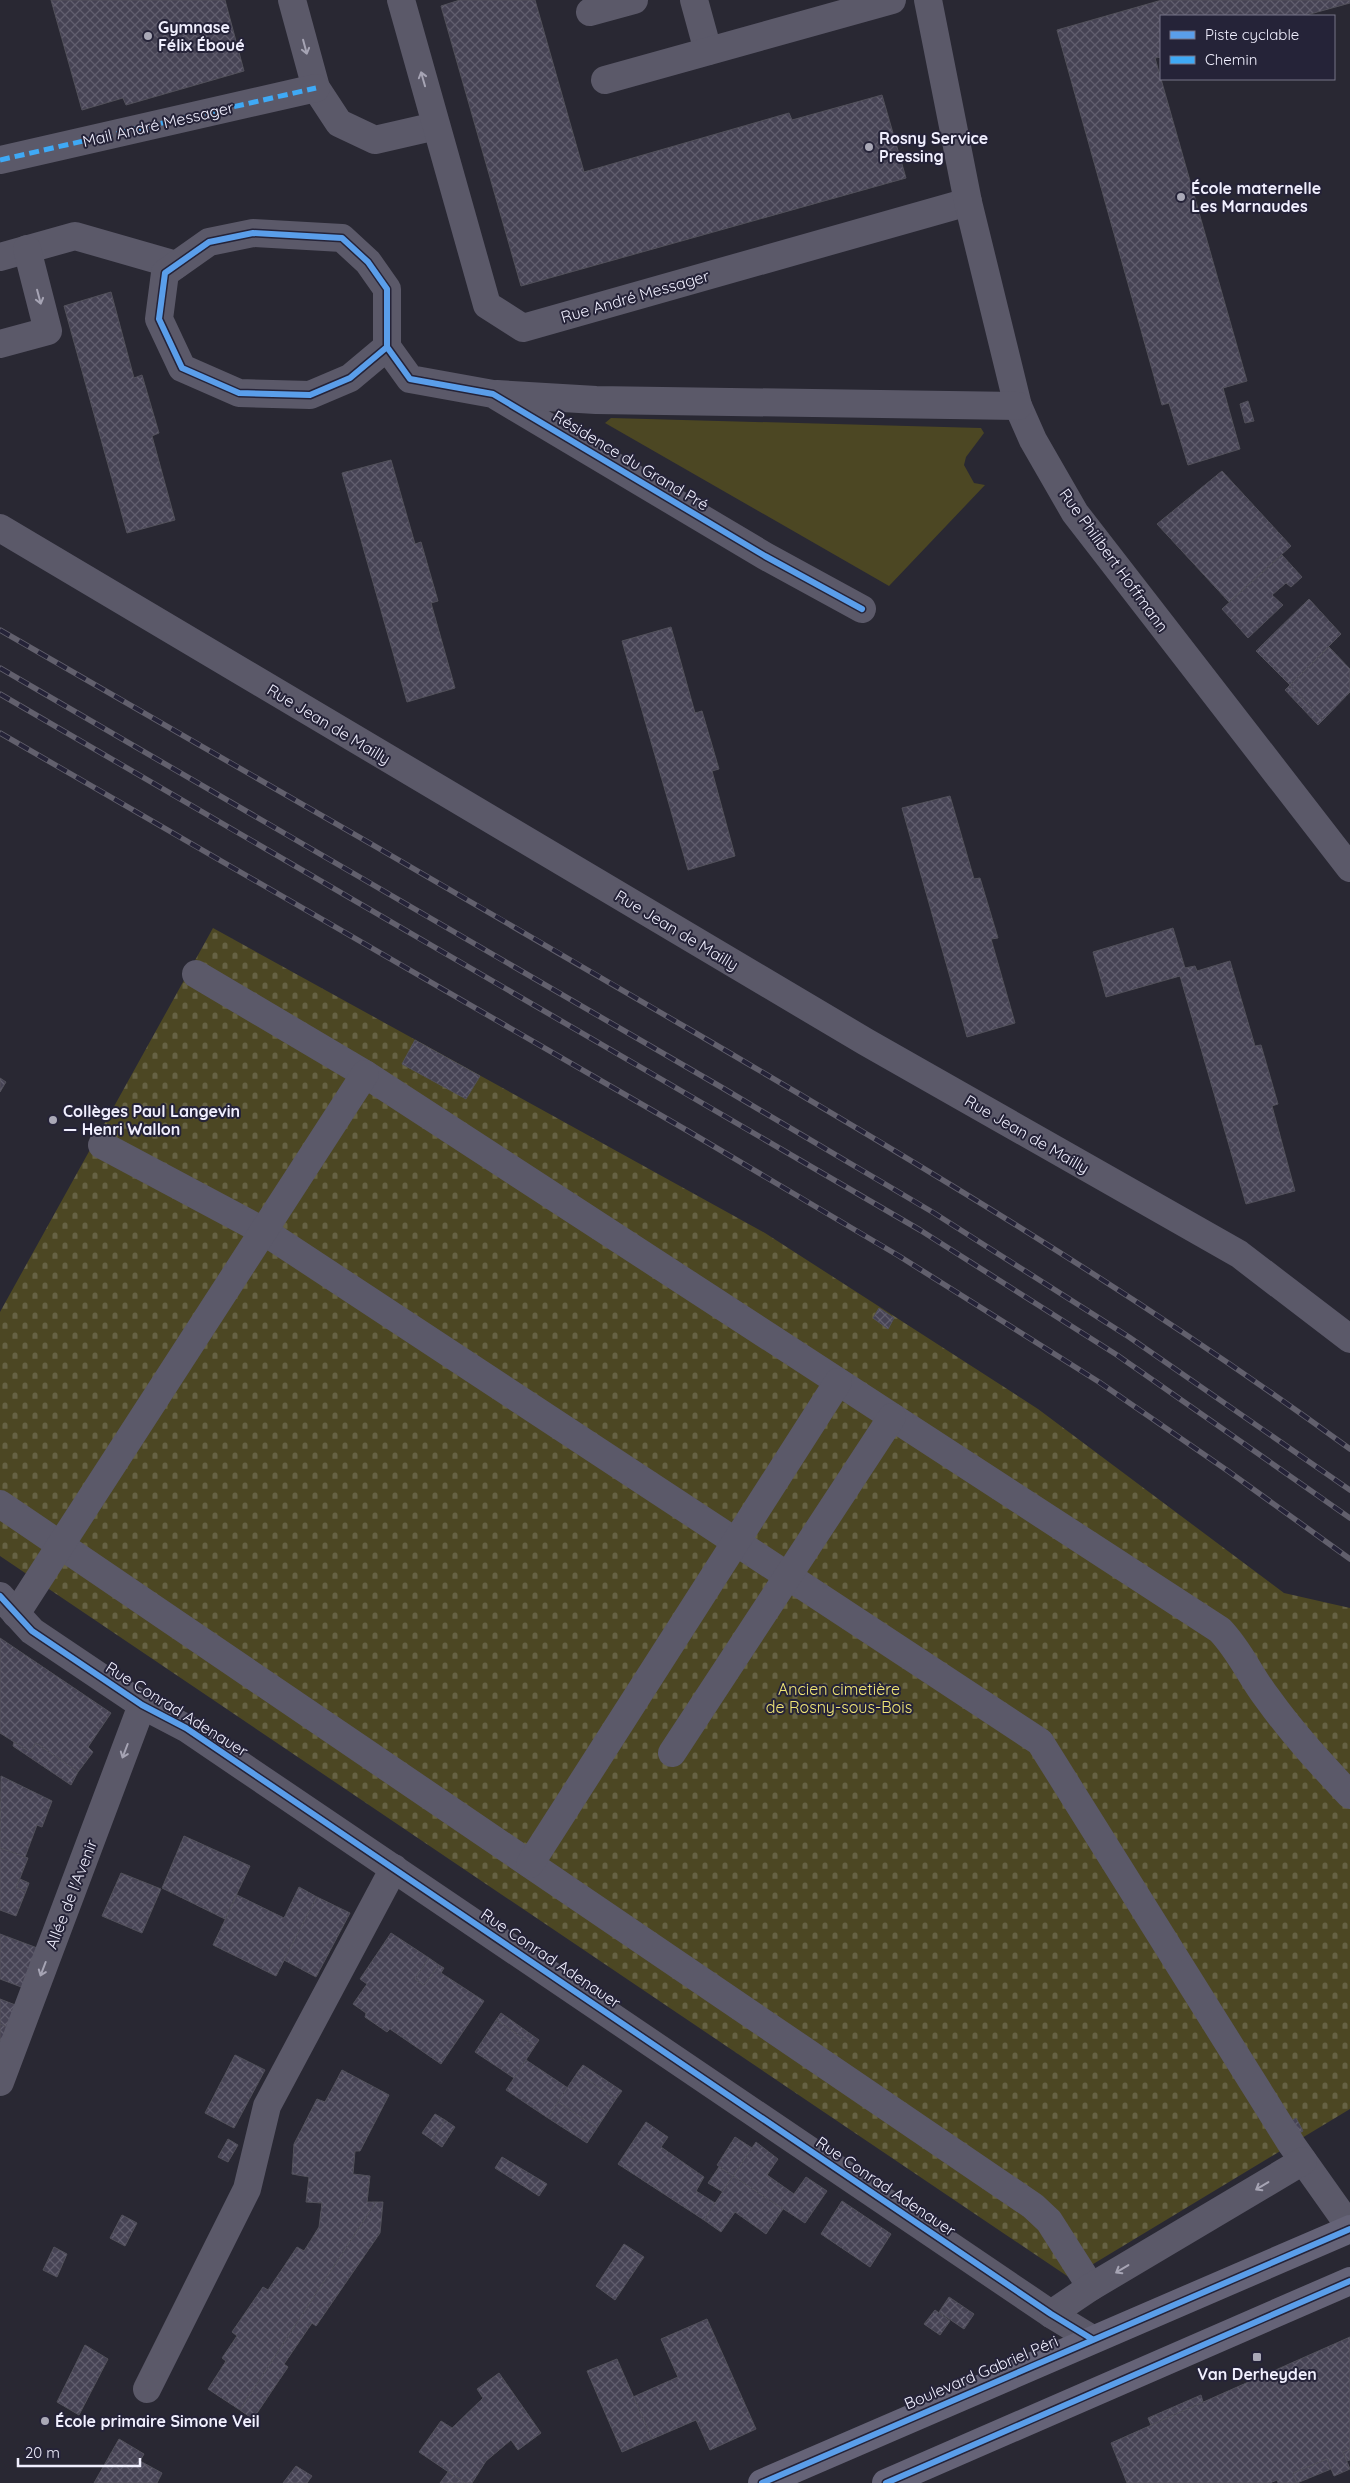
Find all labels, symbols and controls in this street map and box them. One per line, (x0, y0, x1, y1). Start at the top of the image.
legend (1160, 15, 1335, 80)
place label: Gymnase Félix Éboué (158, 17, 245, 55)
text: Piste cyclable (1205, 25, 1299, 44)
marker: Gymnase Félix Éboué (142, 30, 154, 42)
one-way arrow (301, 39, 310, 55)
text: Chemin (1205, 50, 1257, 69)
one-way arrow (418, 71, 427, 87)
street label: Mail André Messager (80, 97, 236, 151)
place label: Rosny Service Pressing (879, 128, 988, 166)
marker: Rosny Service Pressing (863, 141, 875, 153)
place label: École maternelle Les Marnaudes (1191, 178, 1321, 216)
marker: École maternelle Les Marnaudes (1175, 191, 1187, 203)
street label: Rue André Messager (558, 265, 712, 327)
one-way arrow (35, 288, 44, 304)
street label: Résidence du Grand Pré (549, 406, 713, 514)
street label: Rue Philibert Hoffmann (1055, 484, 1173, 636)
street label: Rue Jean de Mailly (264, 679, 394, 769)
street label: Rue Jean de Mailly (612, 885, 742, 975)
street label: Rue Jean de Mailly (961, 1090, 1093, 1178)
place label: Collèges Paul Langevin — Henri Wallon (63, 1101, 240, 1139)
marker: Collèges Paul Langevin — Henri Wallon (47, 1114, 59, 1126)
street label: Rue Conrad Adenauer (102, 1657, 252, 1761)
park label: Ancien cimetière de Rosny-sous-Bois (766, 1679, 912, 1717)
one-way arrow (120, 1743, 129, 1758)
street label: Allée de l'Avenir (41, 1836, 101, 1952)
street label: Rue Conrad Adenauer (477, 1904, 625, 2012)
one-way arrow (38, 1960, 47, 1976)
street label: Rue Conrad Adenauer (812, 2132, 960, 2240)
one-way arrow (1255, 2181, 1269, 2191)
one-way arrow (1115, 2264, 1129, 2274)
street label: Boulevard Gabriel Péri (901, 2331, 1061, 2413)
marker: Van Derheyden (1251, 2351, 1263, 2363)
place label: Van Derheyden (1197, 2364, 1317, 2384)
place label: École primaire Simone Veil (55, 2411, 260, 2431)
marker: École primaire Simone Veil (39, 2415, 51, 2427)
scale bar (18, 2436, 140, 2468)
text: 20 m (25, 2443, 60, 2462)

